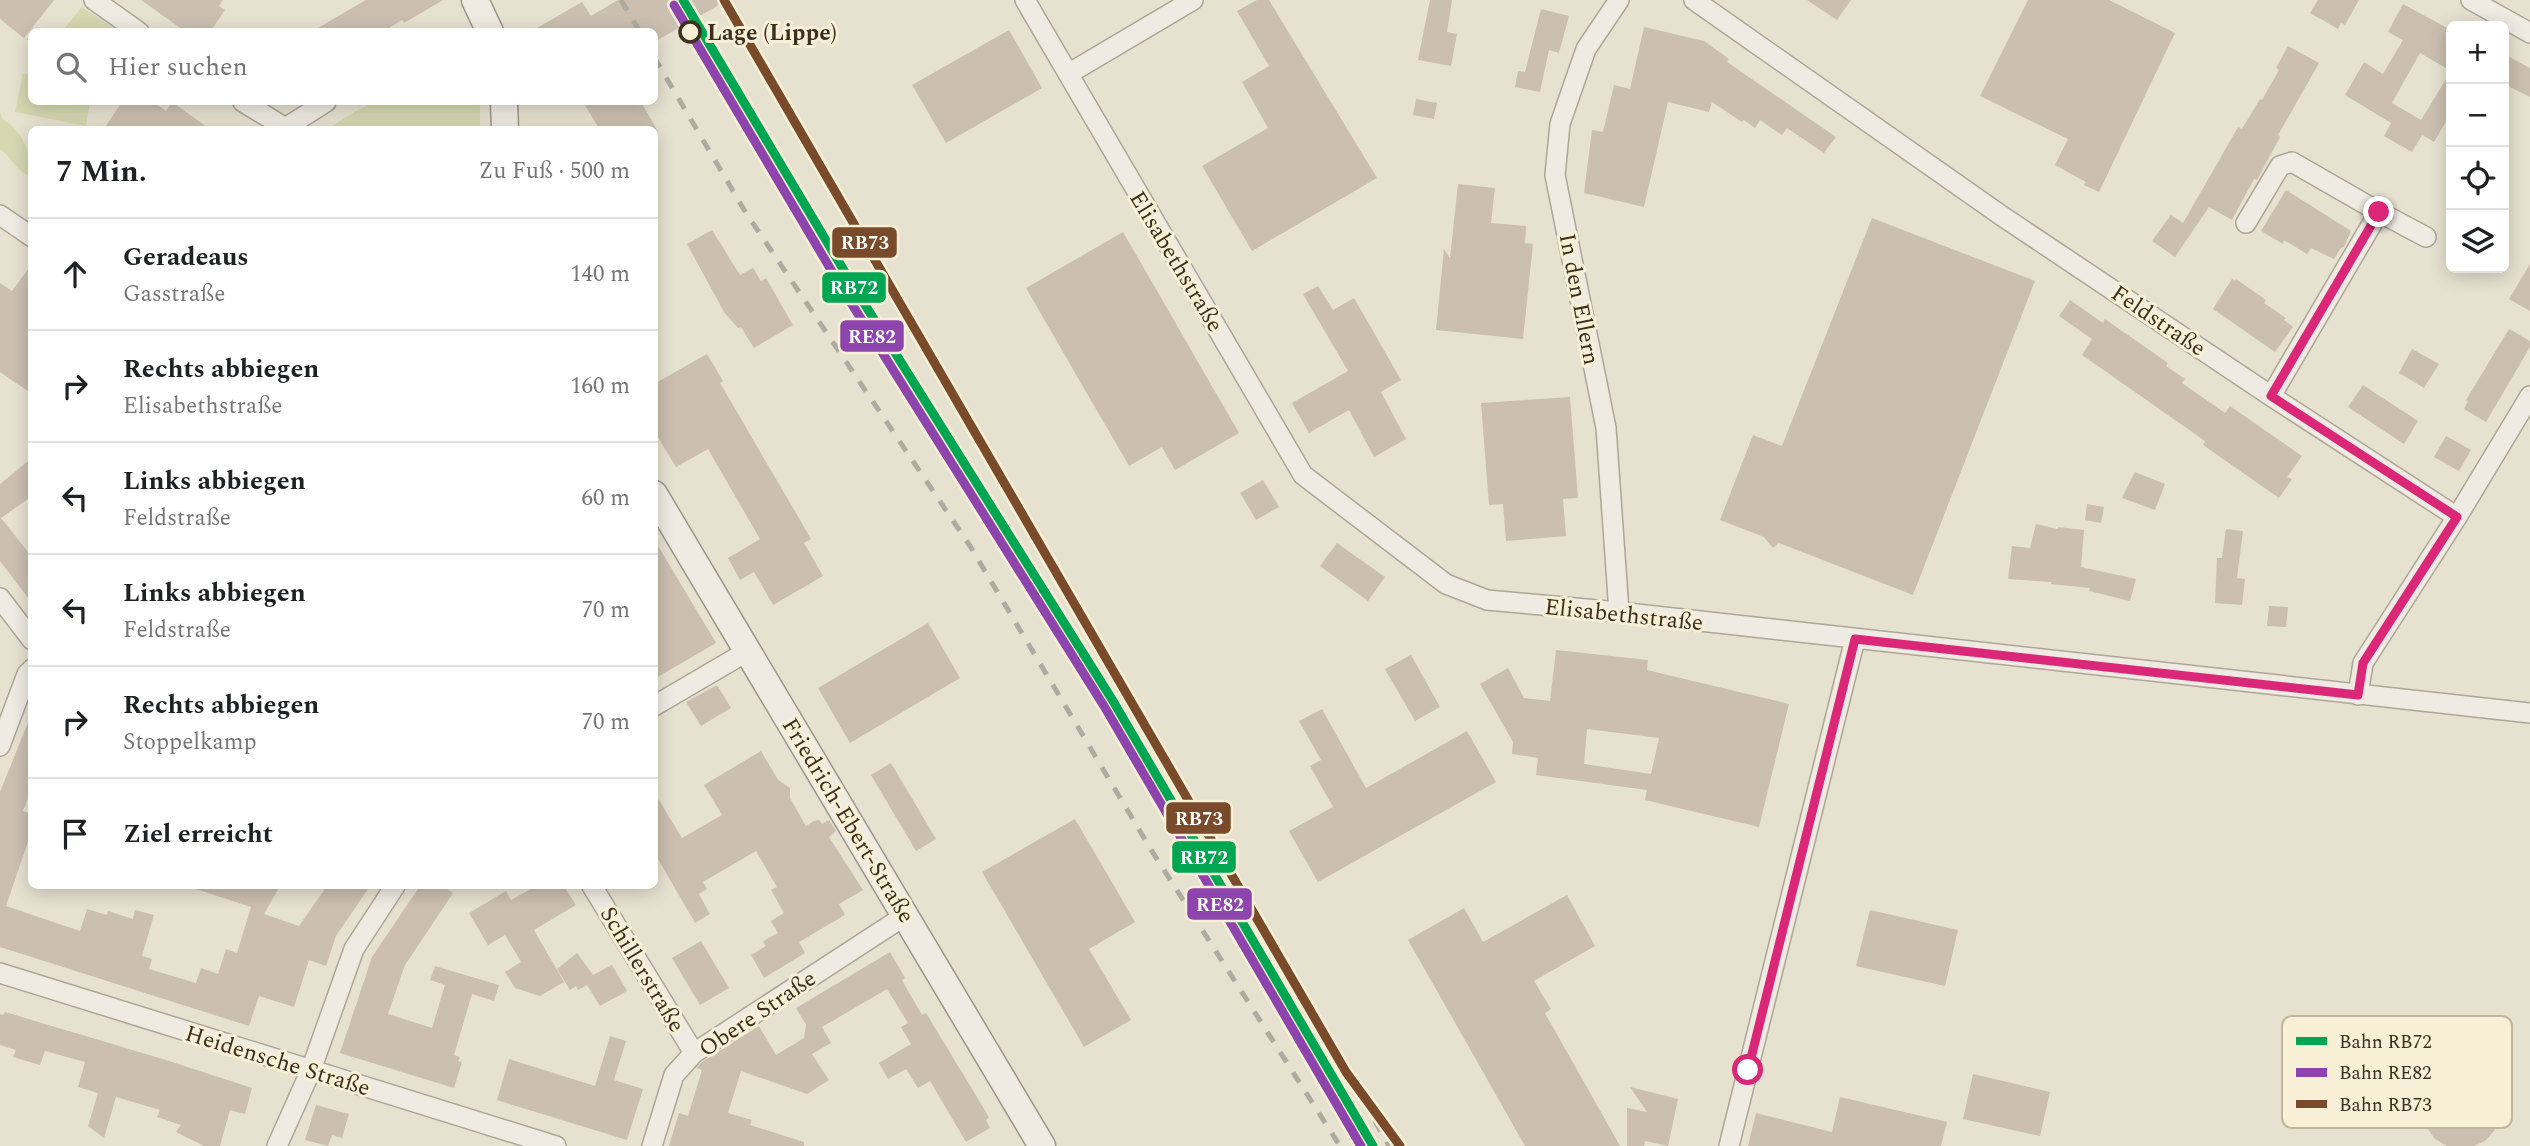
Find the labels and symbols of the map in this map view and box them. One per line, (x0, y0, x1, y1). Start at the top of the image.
place label: Lage (Lippe) (707, 16, 837, 51)
marker: Lage (Lippe) (679, 21, 701, 43)
street label: Elisabethstraße (1120, 184, 1232, 339)
route end (2363, 196, 2394, 227)
line badge: RB73 (831, 226, 898, 259)
text: RB73 (841, 229, 890, 258)
street label: In den Ellern (1549, 230, 1608, 368)
line badge: RB72 (821, 271, 887, 304)
text: RB72 (830, 274, 878, 303)
street label: Feldstraße (2104, 277, 2213, 366)
line badge: RE82 (839, 319, 905, 353)
text: RE82 (848, 323, 896, 352)
street label: Elisabethstraße (1543, 590, 1705, 641)
street label: Friedrich-Ebert-Straße (772, 711, 923, 930)
line badge: RB73 (1165, 801, 1232, 835)
text: RB73 (1175, 805, 1224, 834)
line badge: RB72 (1171, 840, 1237, 874)
text: RB72 (1180, 844, 1228, 873)
line badge: RE82 (1186, 887, 1253, 921)
text: RE82 (1196, 891, 1244, 920)
street label: Schillerstraße (590, 900, 693, 1039)
street label: Obere Straße (692, 962, 824, 1067)
legend (2282, 1016, 2512, 1128)
street label: Heidensche Straße (181, 1017, 374, 1106)
text: Bahn RB72 (2339, 1028, 2432, 1057)
route start (1732, 1054, 1763, 1085)
text: Bahn RE82 (2339, 1059, 2432, 1088)
text: Bahn RB73 (2339, 1091, 2432, 1120)

